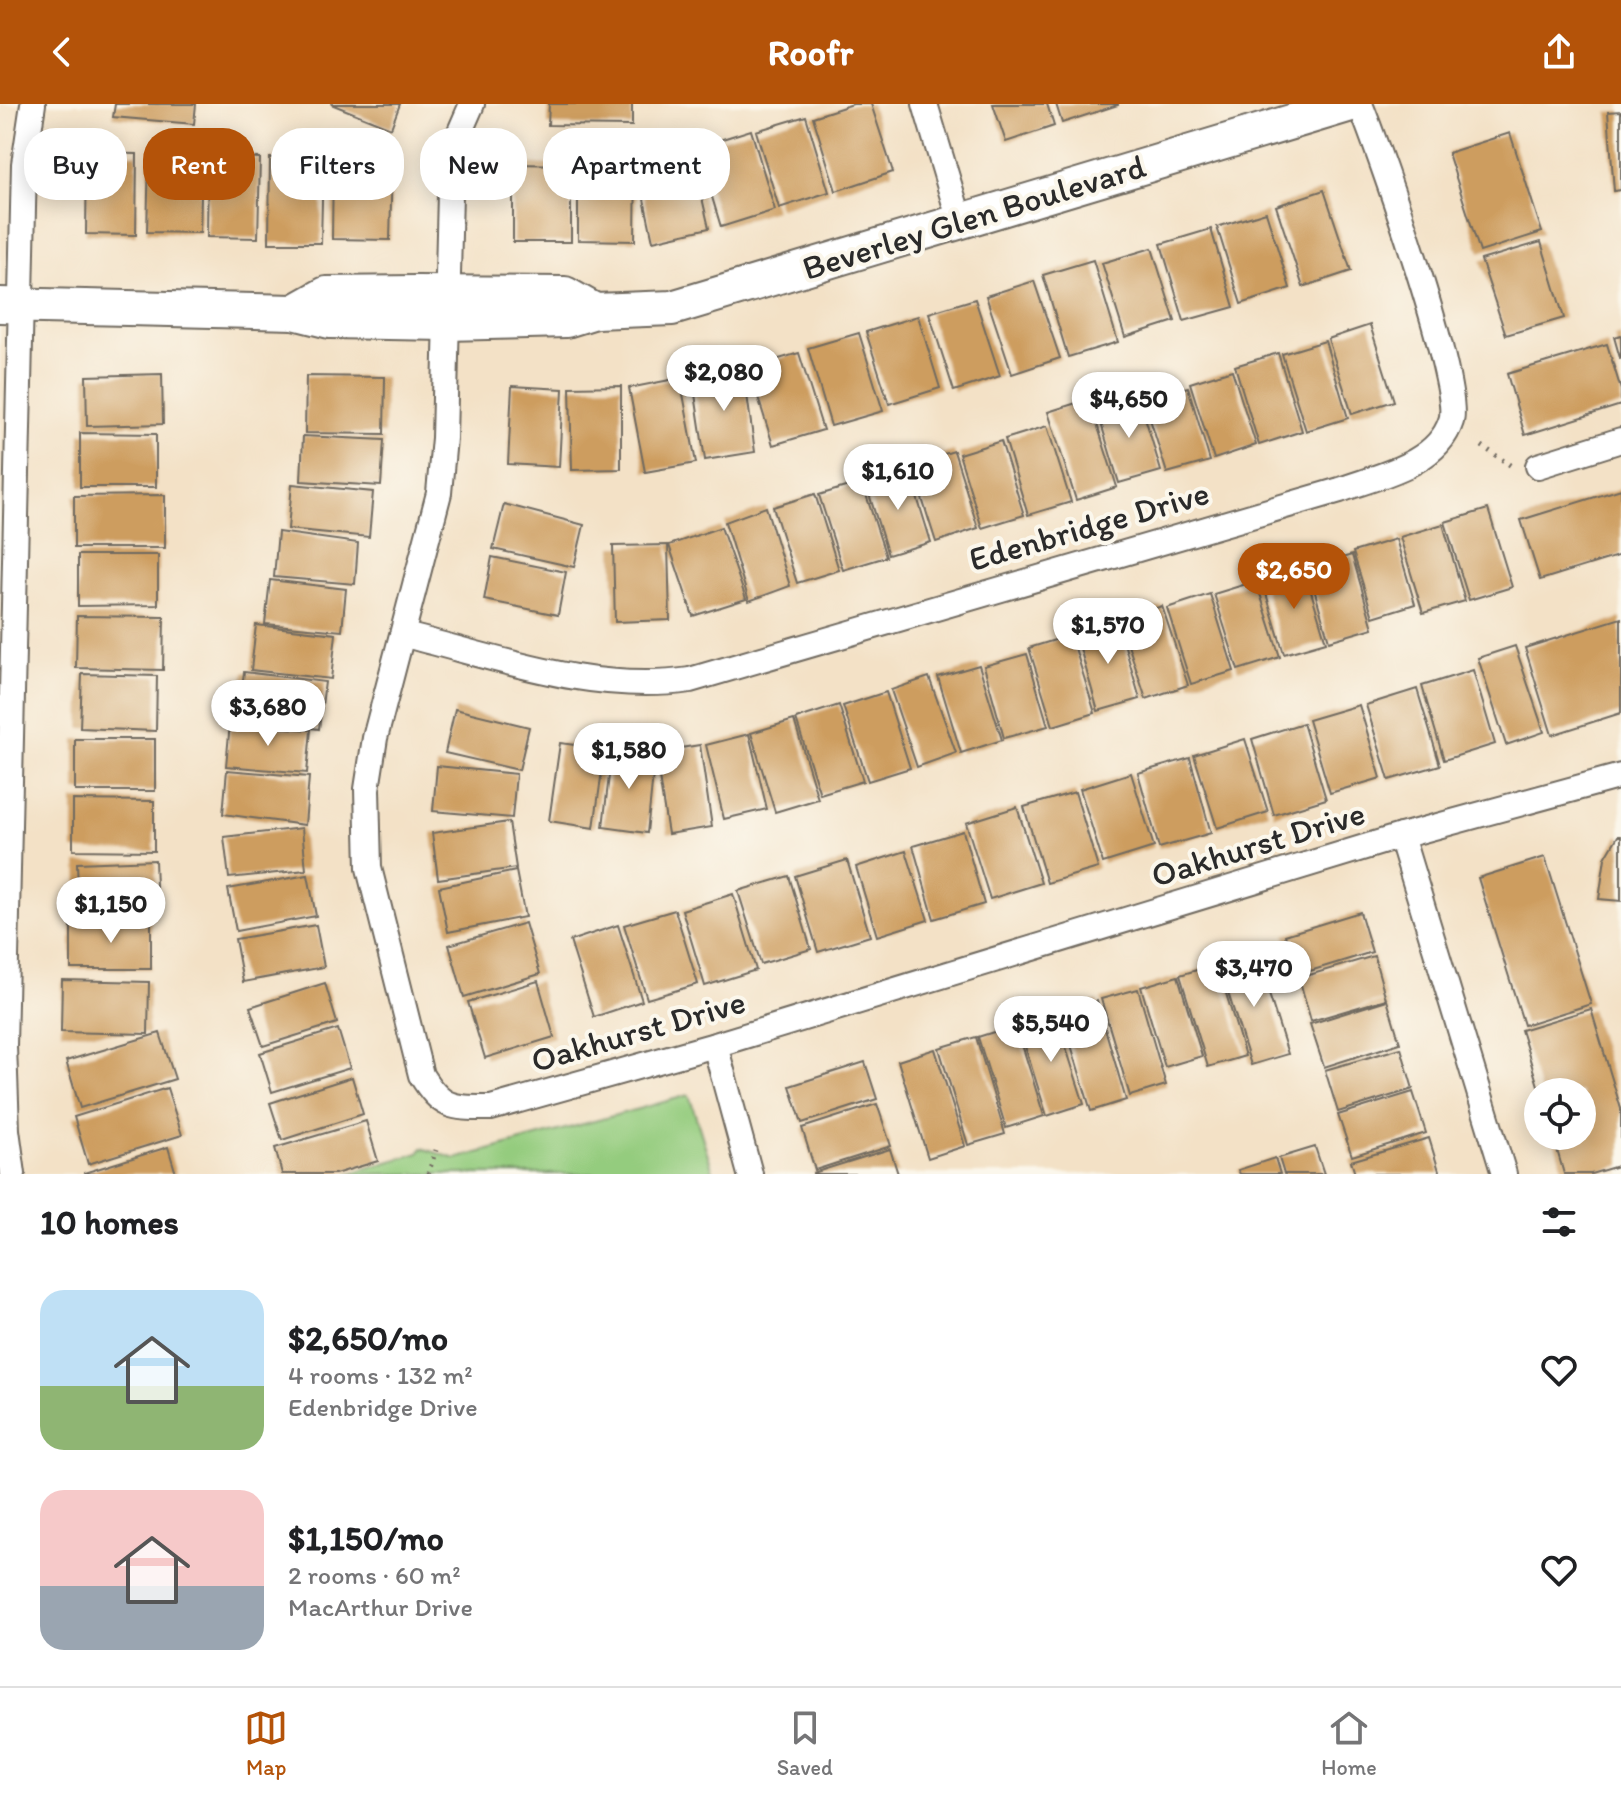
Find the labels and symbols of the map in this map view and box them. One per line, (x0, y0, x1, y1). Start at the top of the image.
street label: Beverley Glen Boulevard (797, 145, 1151, 289)
pin: $2,080 (659, 345, 789, 413)
pin: $4,650 (1064, 372, 1194, 440)
pin: $1,610 (833, 444, 963, 512)
street label: Edenbridge Drive (964, 472, 1214, 580)
pin: $2,650 (1229, 543, 1359, 611)
pin: $1,570 (1043, 598, 1173, 666)
pin: $3,680 (203, 680, 333, 748)
pin: $1,580 (564, 723, 694, 791)
street label: Oakhurst Drive (1146, 792, 1370, 896)
pin: $1,150 (46, 877, 176, 945)
pin: $3,470 (1189, 941, 1319, 1009)
street label: Oakhurst Drive (526, 981, 750, 1081)
pin: $5,540 (986, 996, 1116, 1064)

